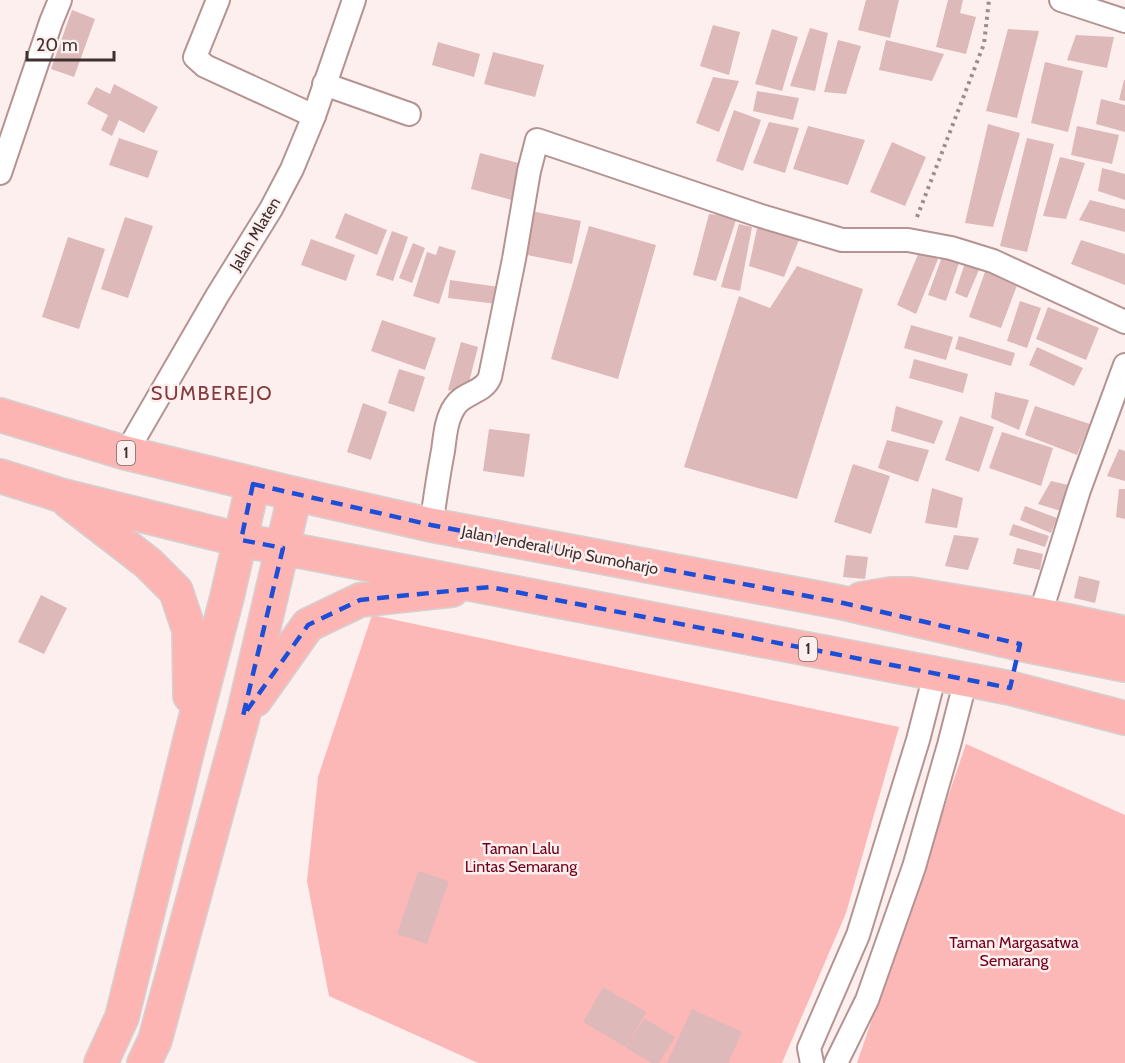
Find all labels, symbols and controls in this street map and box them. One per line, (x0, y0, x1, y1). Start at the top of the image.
scale bar (27, 24, 114, 62)
text: 20 m (36, 34, 78, 56)
street label: Jalan Mlaten (225, 194, 284, 275)
district label: SUMBEREJO (151, 381, 273, 405)
road number: 1 (117, 441, 135, 465)
street label: Jalan Jenderal Urip Sumoharjo (459, 521, 660, 578)
road number: 1 (799, 637, 817, 661)
park label: Taman Lalu Lintas Semarang (465, 839, 578, 876)
park label: Taman Margasatwa Semarang (949, 933, 1079, 970)

